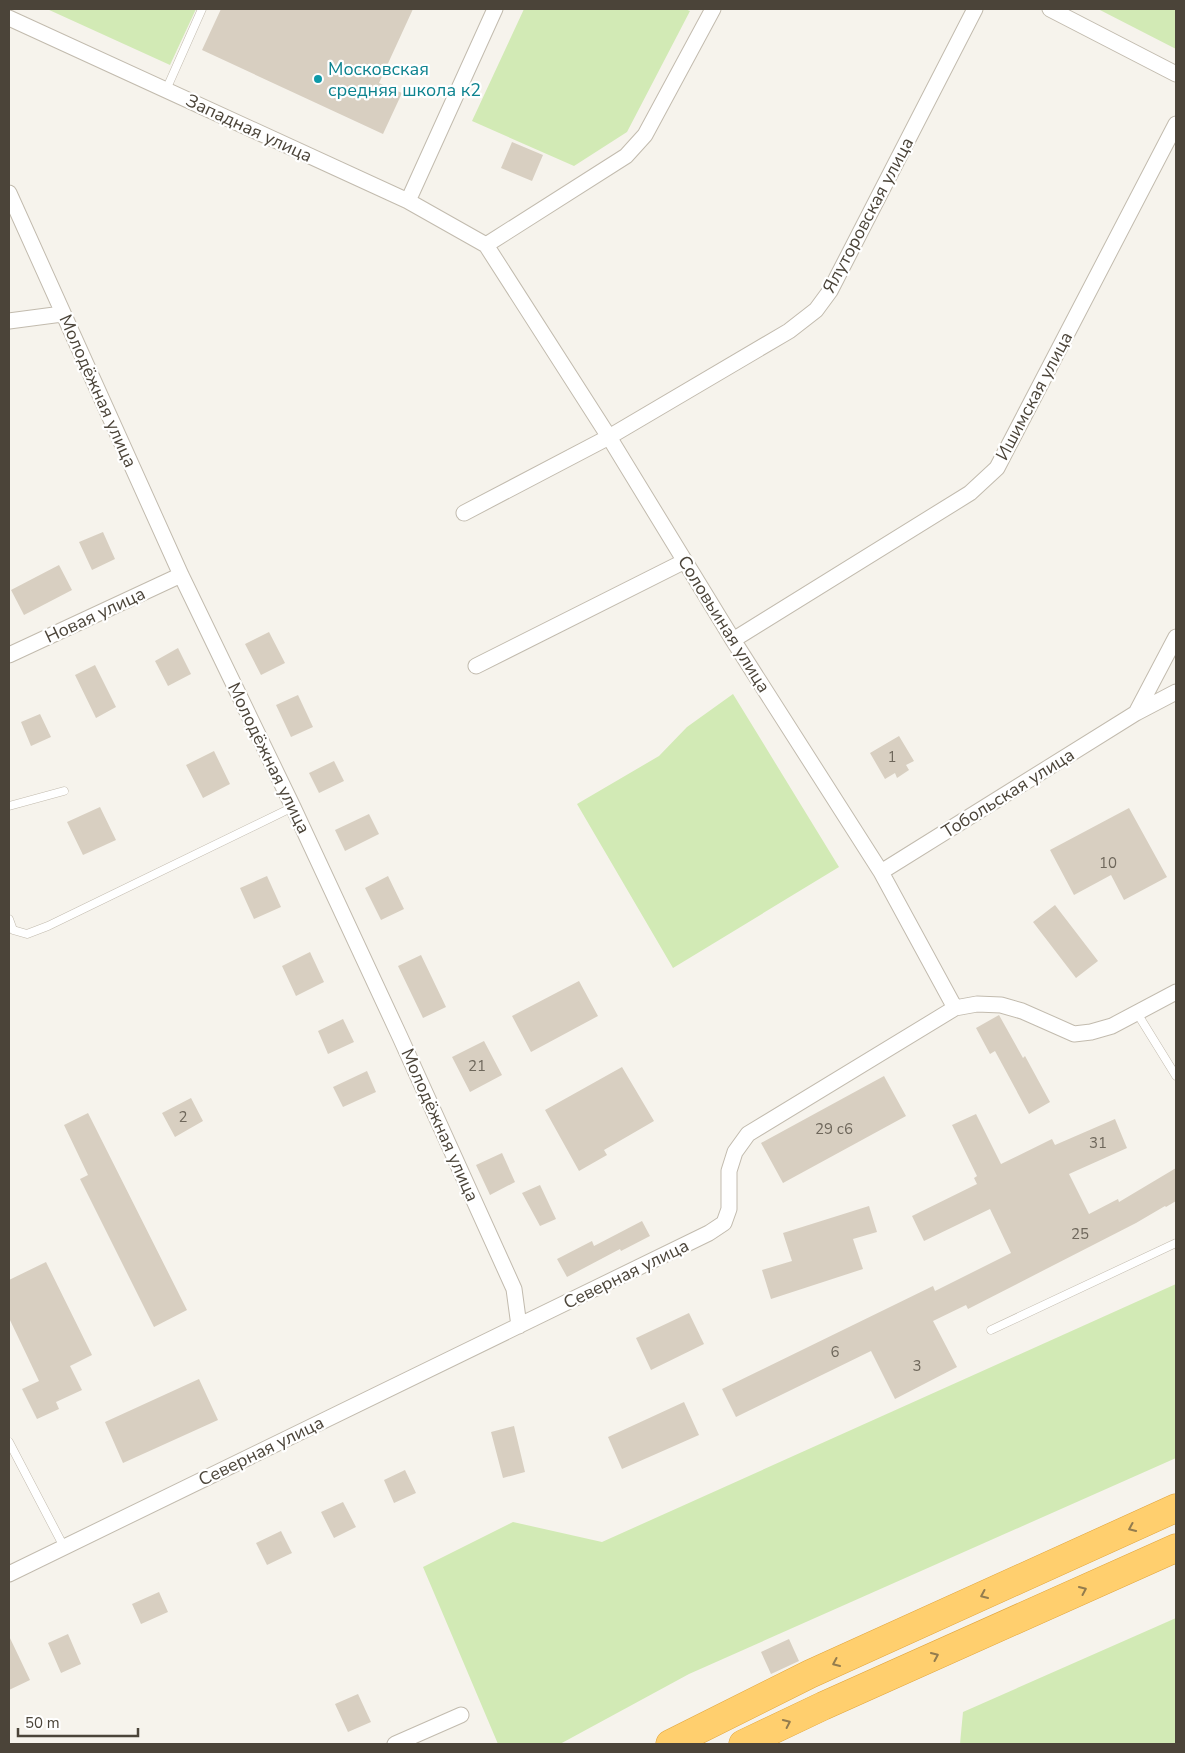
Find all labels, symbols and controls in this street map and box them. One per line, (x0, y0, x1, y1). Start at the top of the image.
place label: Московская средняя школа к2 (328, 57, 481, 102)
marker: Московская средняя школа к2 (312, 73, 324, 85)
street label: Западная улица (182, 88, 316, 168)
street label: Ялуторовская улица (817, 133, 919, 297)
street label: Молодёжная улица (53, 311, 143, 471)
street label: Ишимская улица (990, 328, 1078, 464)
street label: Соловьиная улица (672, 551, 776, 697)
street label: Новая улица (41, 581, 149, 649)
street label: Молодёжная улица (222, 678, 316, 838)
street label: Тобольская улица (937, 743, 1079, 843)
house number: 1 (887, 747, 897, 767)
house number: 10 (1099, 853, 1117, 873)
street label: Молодёжная улица (395, 1045, 485, 1205)
house number: 21 (468, 1056, 486, 1076)
house number: 2 (178, 1107, 188, 1127)
house number: 29 с6 (815, 1119, 853, 1139)
house number: 31 (1089, 1133, 1107, 1153)
house number: 25 (1071, 1224, 1089, 1244)
street label: Северная улица (559, 1233, 693, 1315)
house number: 6 (830, 1342, 840, 1362)
house number: 3 (912, 1356, 922, 1376)
street label: Северная улица (194, 1410, 328, 1492)
one-way arrow (1128, 1522, 1137, 1533)
one-way arrow (1078, 1585, 1087, 1596)
one-way arrow (980, 1589, 989, 1600)
one-way arrow (930, 1652, 939, 1663)
one-way arrow (832, 1656, 841, 1667)
scale bar (18, 1706, 138, 1738)
text: 50 m (25, 1713, 60, 1733)
one-way arrow (782, 1719, 791, 1730)

